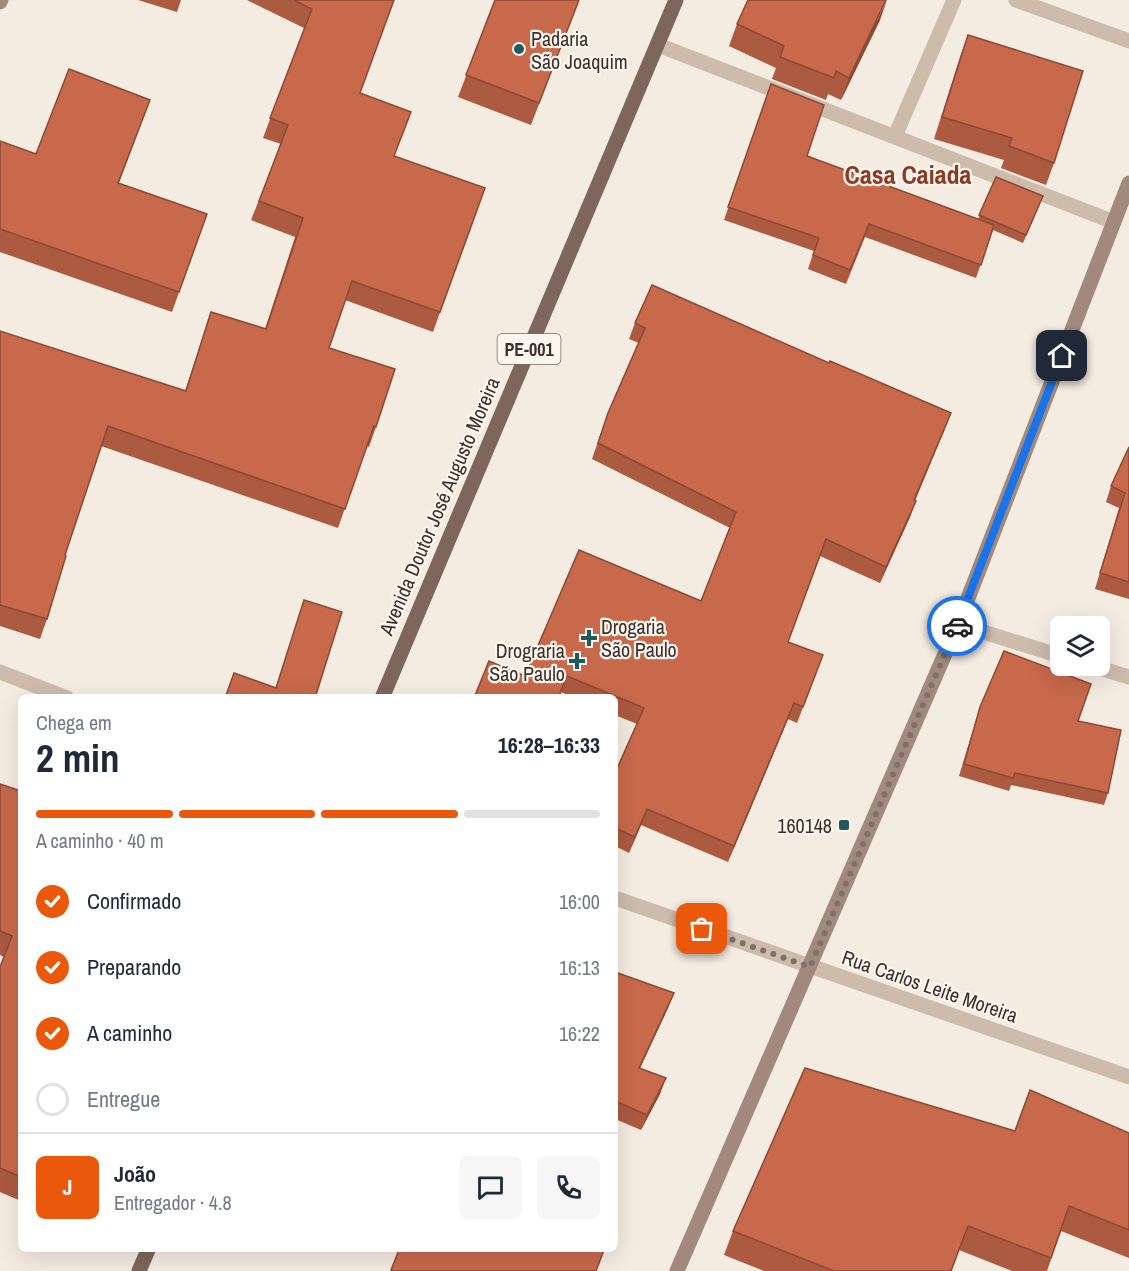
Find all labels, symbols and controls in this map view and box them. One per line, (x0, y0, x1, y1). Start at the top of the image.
place label: Padaria São Joaquim (531, 25, 628, 75)
marker: Padaria São Joaquim (512, 42, 526, 56)
district label: Casa Caiada (845, 157, 972, 192)
pin (1036, 330, 1087, 381)
road number: PE-001 (498, 334, 560, 364)
icon: home (1045, 339, 1078, 372)
street label: Avenida Doutor José Augusto Moreira (372, 373, 506, 640)
courier (927, 596, 987, 656)
icon: car (941, 610, 974, 643)
place label: Drogaria São Paulo (601, 613, 677, 663)
map controls (1050, 616, 1110, 676)
button: layers (1050, 616, 1110, 676)
marker: Drogaria São Paulo (582, 631, 596, 645)
place label: Drograria São Paulo (489, 637, 565, 687)
marker: Drograria São Paulo (570, 654, 584, 668)
text: Chega em (36, 709, 112, 736)
text: 16:28–16:33 (498, 730, 600, 760)
text: 2 min (36, 732, 120, 784)
place label: 160148 (777, 812, 832, 839)
marker: 160148 (837, 818, 851, 832)
text: A caminho · 40 m (36, 827, 164, 854)
icon: check (36, 885, 69, 918)
text: Confirmado (87, 886, 181, 916)
text: 16:00 (559, 888, 600, 915)
pin (676, 903, 727, 954)
icon: bag (685, 912, 718, 945)
street label: Rua Carlos Leite Moreira (839, 943, 1021, 1029)
icon: check (36, 951, 69, 984)
text: Preparando (87, 952, 181, 982)
text: 16:13 (559, 954, 600, 981)
icon: check (36, 1017, 69, 1050)
text: A caminho (87, 1018, 172, 1048)
text: 16:22 (559, 1020, 600, 1047)
text: Entregue (87, 1084, 160, 1114)
button: chat (459, 1156, 522, 1219)
button: phone (537, 1156, 600, 1219)
text: João (114, 1159, 156, 1189)
text: J (62, 1172, 73, 1202)
text: Entregador · 4.8 (114, 1189, 232, 1216)

